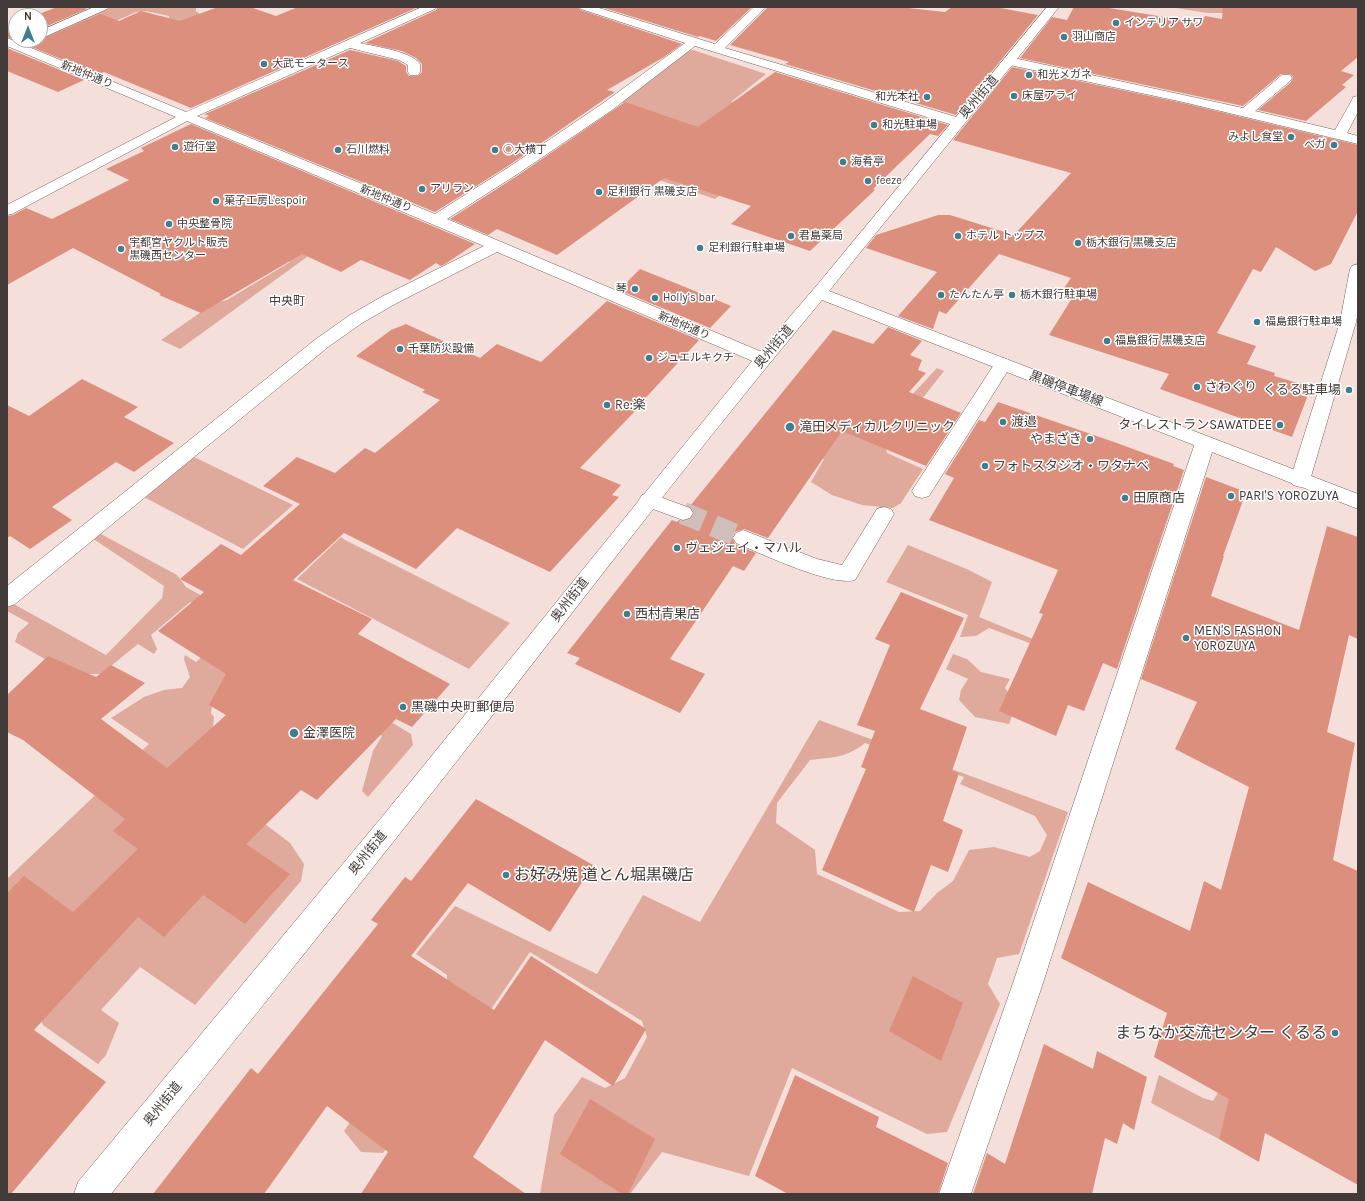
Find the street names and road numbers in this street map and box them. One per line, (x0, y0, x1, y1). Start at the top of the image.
street label: 新地仲通り (59, 59, 115, 91)
street label: 奥州街道 (956, 72, 1002, 122)
street label: 新地仲通り (358, 183, 414, 215)
street label: 新地仲通り (656, 309, 712, 343)
street label: 奥州街道 (751, 322, 797, 372)
street label: 黒磯停車場線 (1027, 368, 1105, 410)
street label: 奥州街道 (548, 575, 592, 625)
street label: 奥州街道 (346, 828, 390, 878)
street label: 奥州街道 (141, 1079, 185, 1129)

